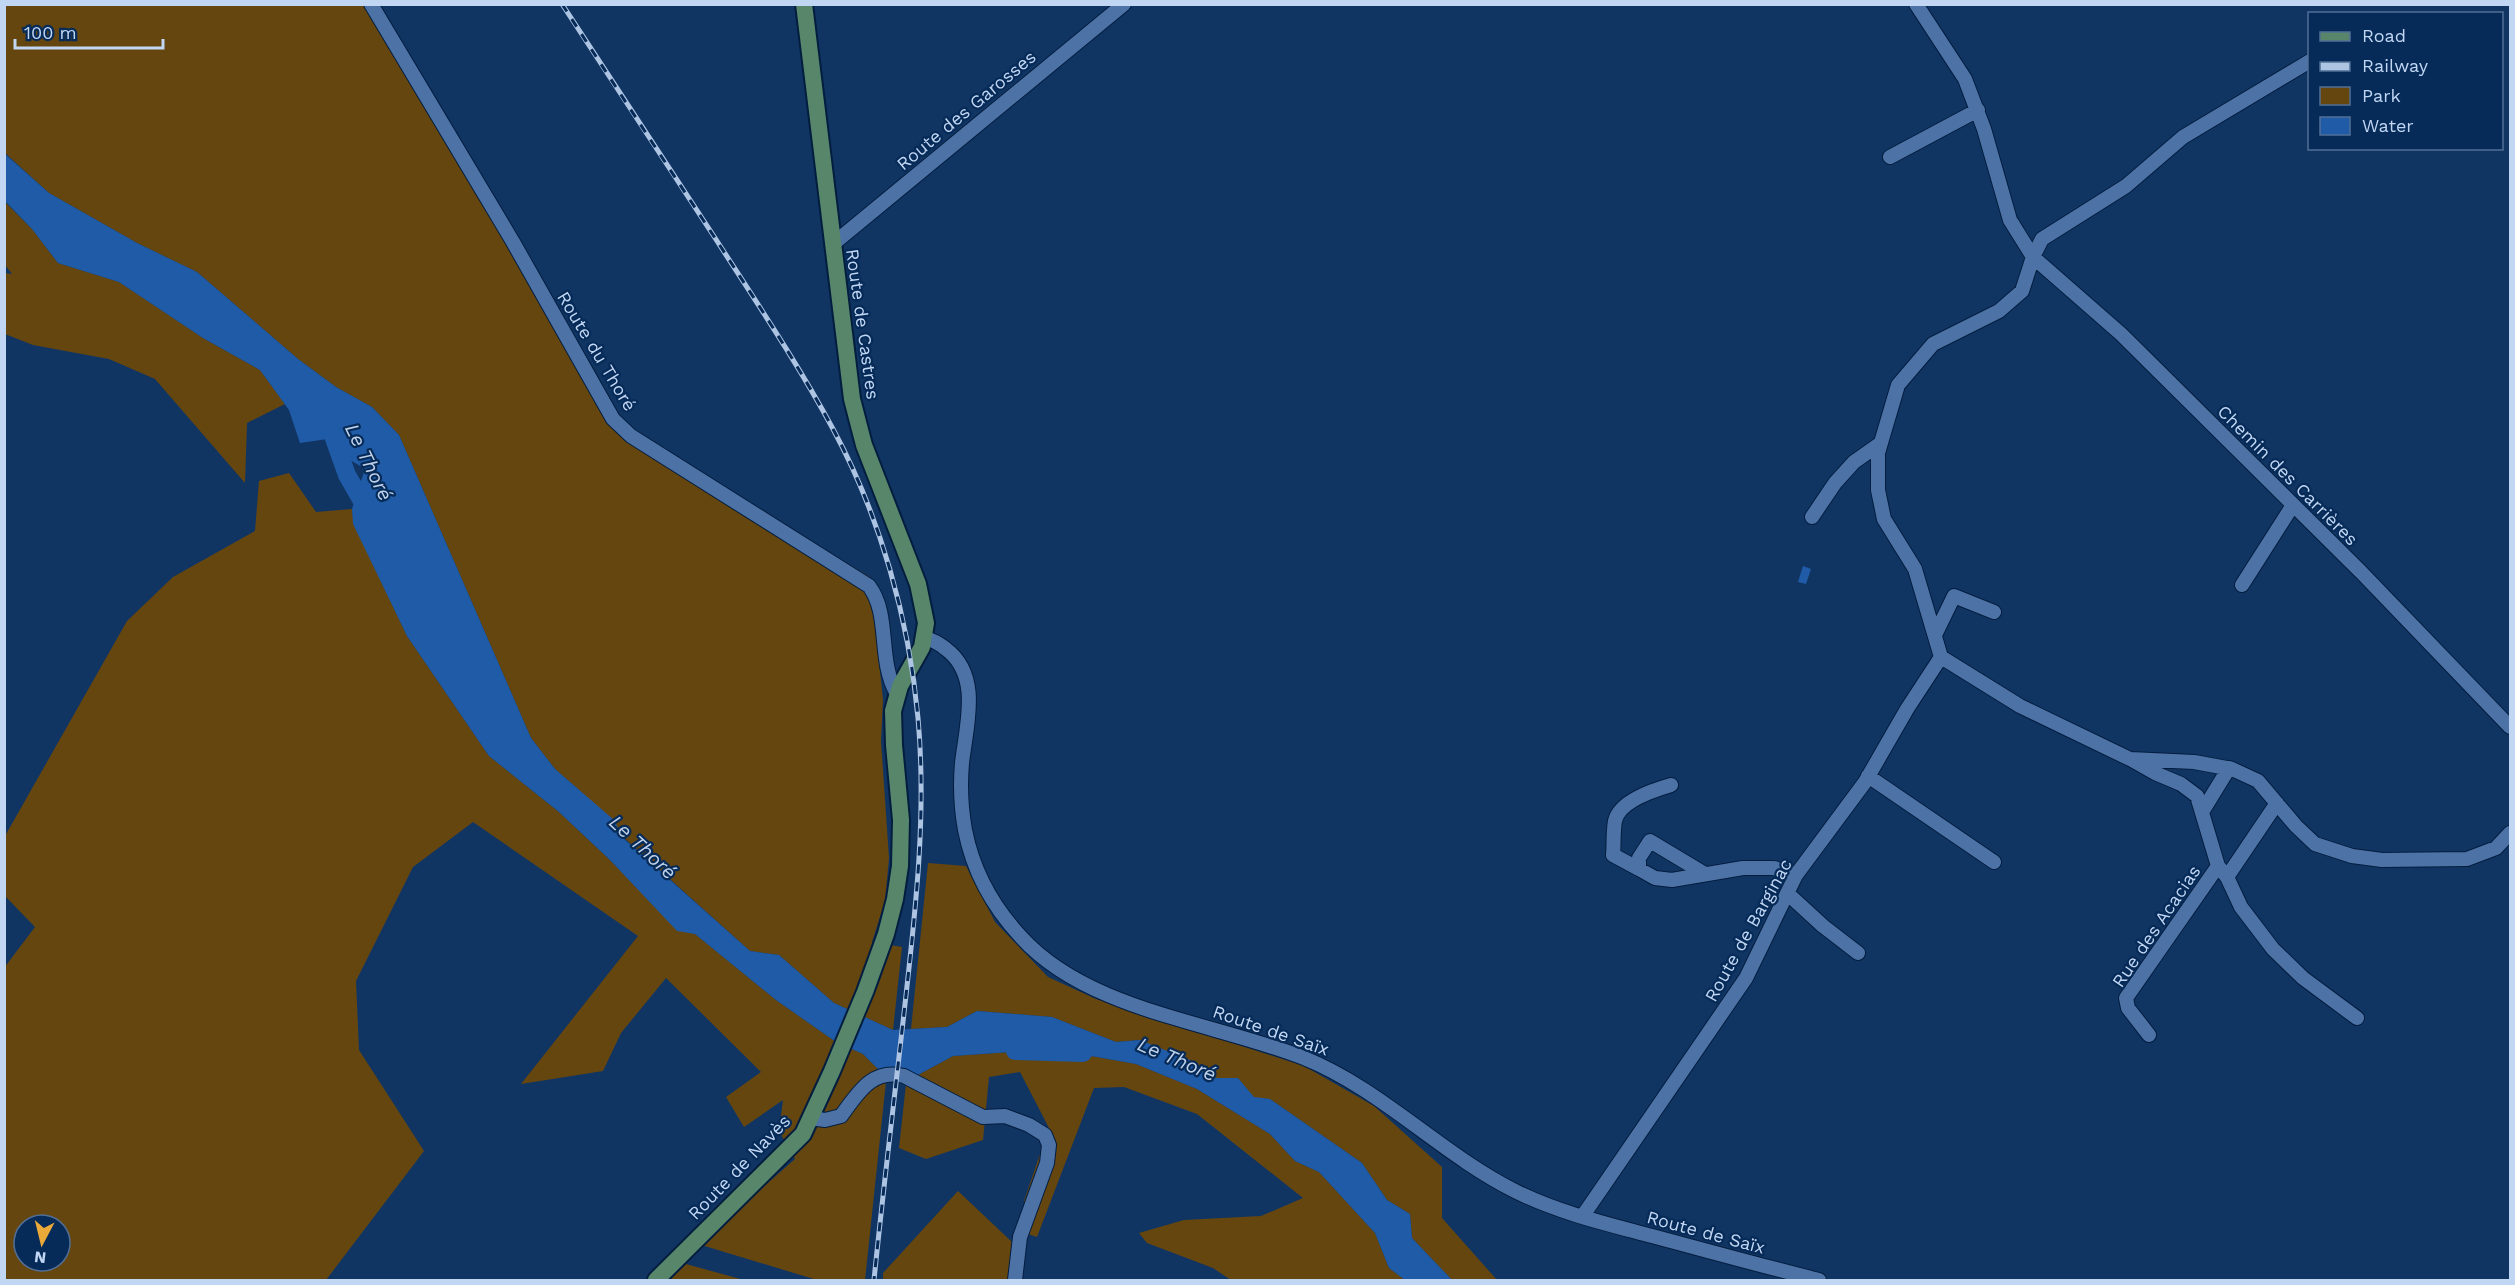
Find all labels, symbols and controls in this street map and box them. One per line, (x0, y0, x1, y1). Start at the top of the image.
scale bar (15, 12, 164, 50)
legend (2308, 12, 2503, 150)
text: 100 m (24, 22, 77, 43)
text: Road (2362, 25, 2406, 46)
street label: Route des Garosses (892, 46, 1040, 174)
text: Railway (2362, 55, 2429, 76)
text: Park (2362, 85, 2401, 106)
text: Water (2362, 115, 2414, 136)
street label: Route de Castres (842, 247, 884, 401)
street label: Route du Thoré (553, 287, 641, 415)
street label: Chemin des Carrières (2213, 400, 2363, 550)
water label: Le Thoré (340, 419, 398, 505)
water label: Le Thoré (604, 810, 682, 884)
street label: Route de Barginac (1700, 855, 1796, 1005)
street label: Rue des Acacias (2107, 861, 2205, 991)
street label: Route de Saïx (1210, 1000, 1332, 1060)
water label: Le Thoré (1134, 1032, 1220, 1086)
street label: Route de Navès (684, 1110, 794, 1224)
street label: Route de Saïx (1645, 1206, 1767, 1258)
north arrow (12, 1213, 72, 1273)
text: N (33, 1247, 47, 1268)

